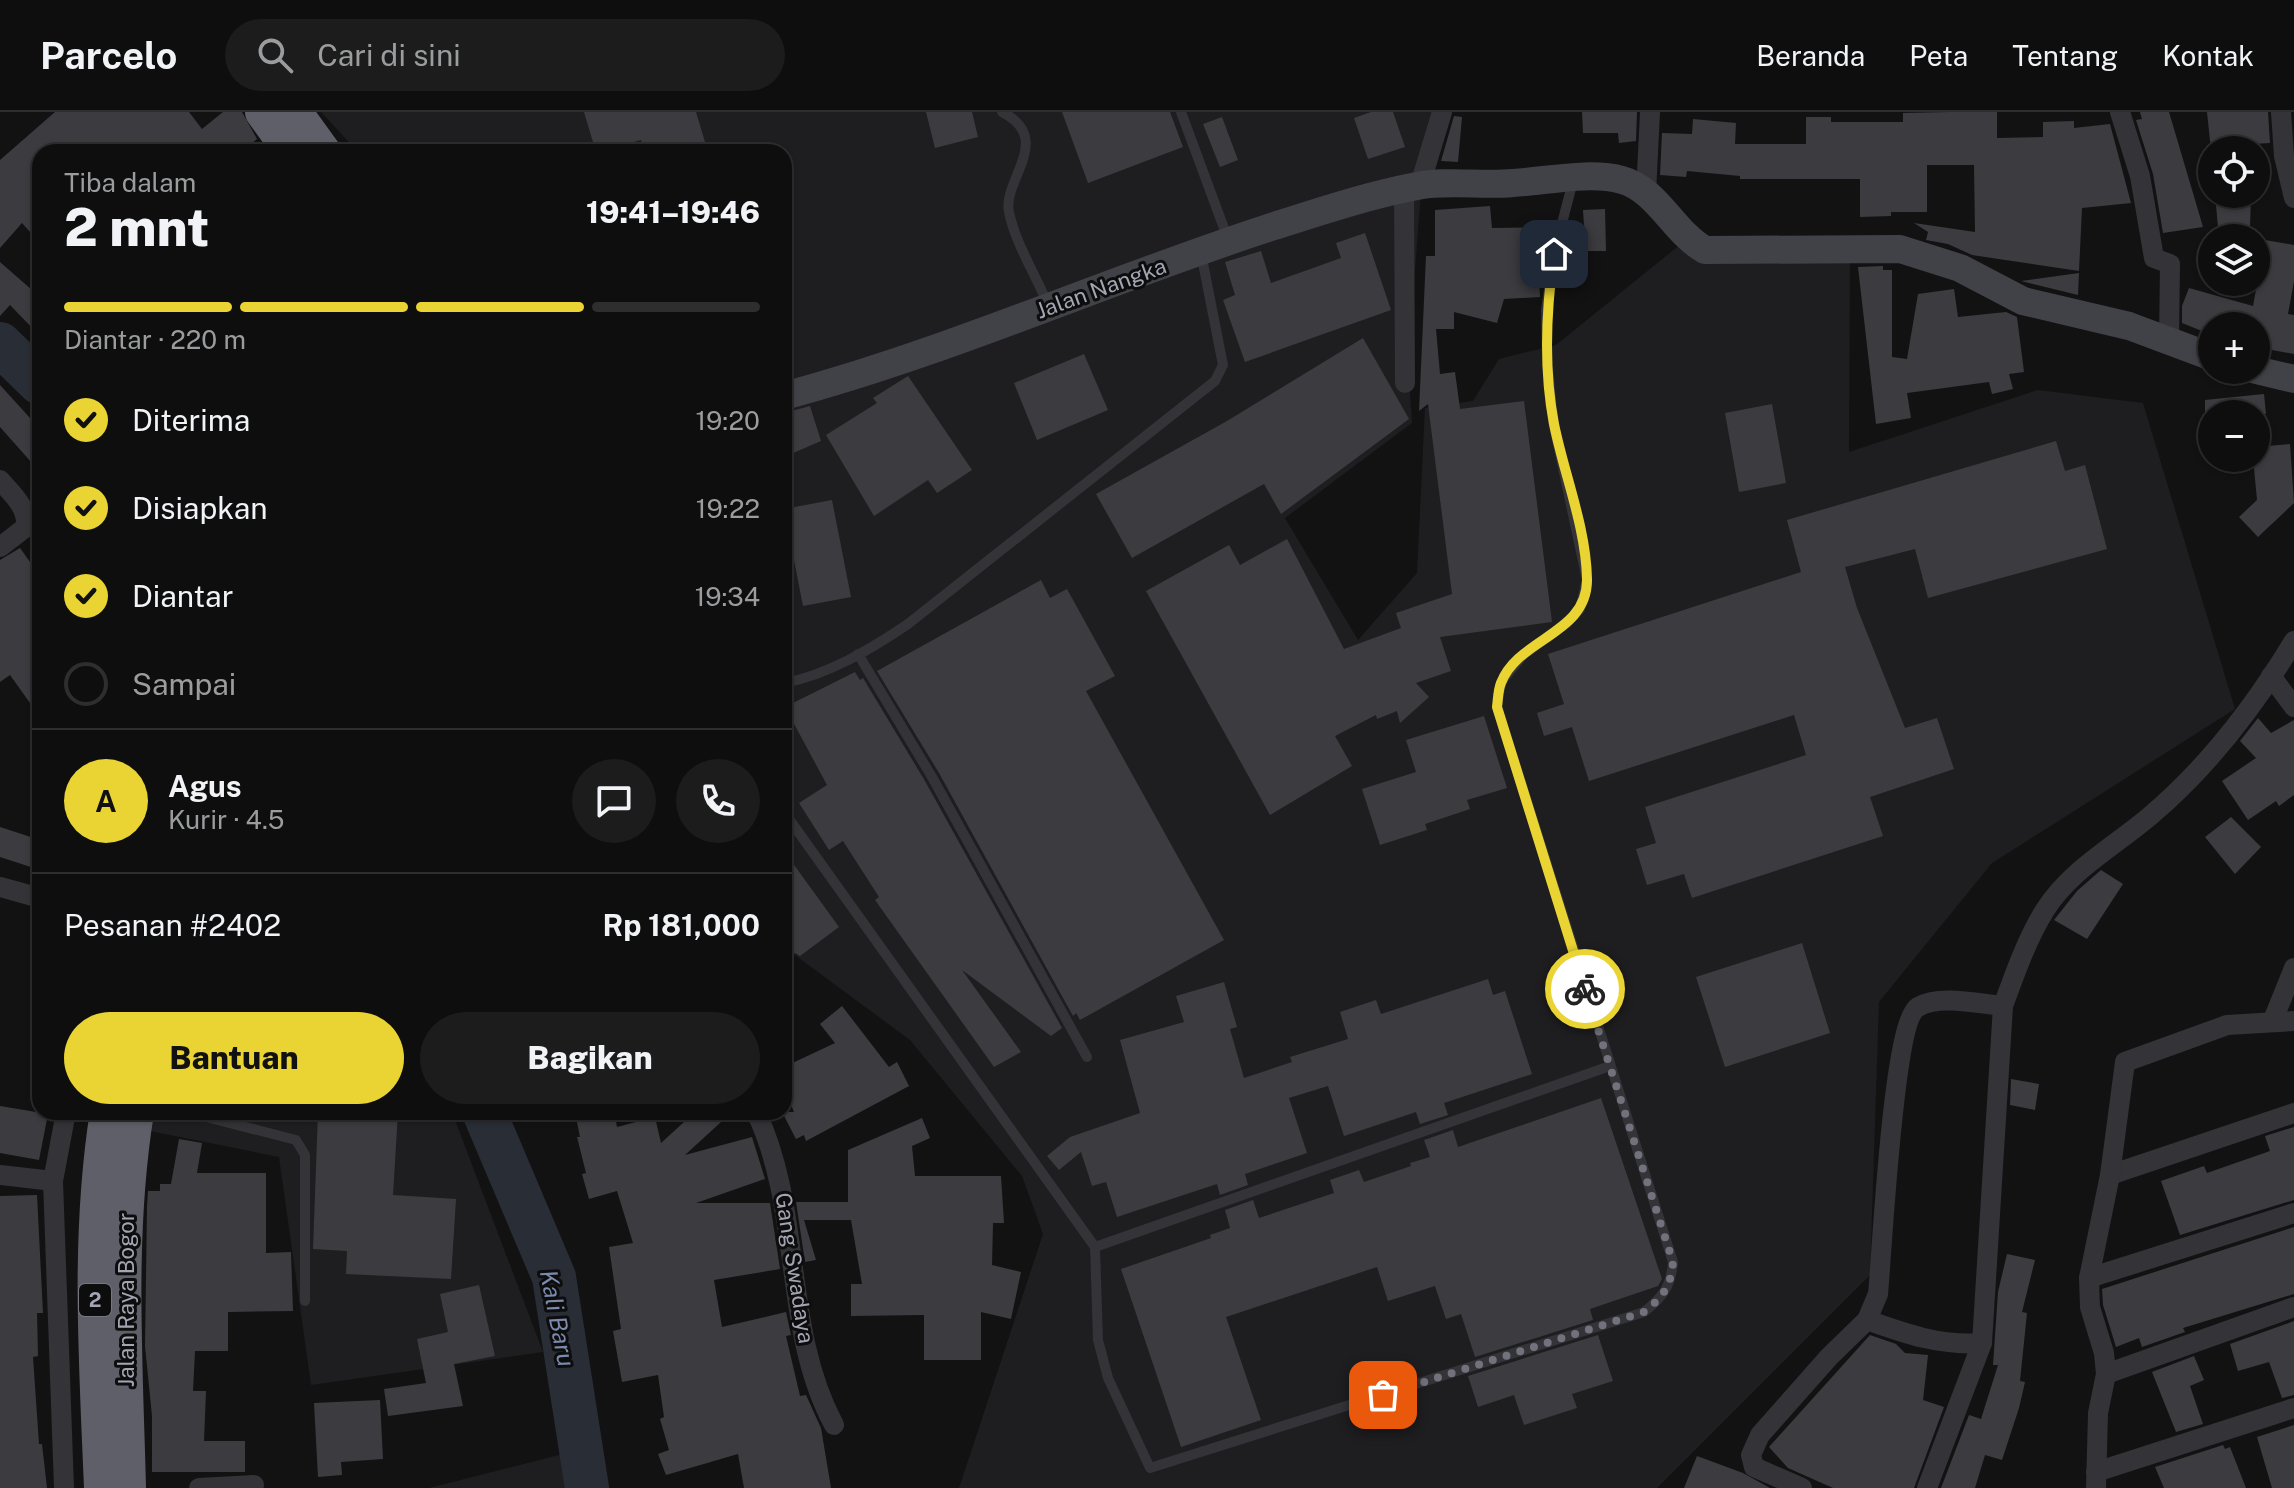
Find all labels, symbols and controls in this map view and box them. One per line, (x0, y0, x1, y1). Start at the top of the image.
search box (225, 19, 785, 91)
text: Parcelo (40, 33, 177, 78)
icon: search (253, 33, 297, 77)
text: Cari di sini (317, 37, 461, 73)
text: Beranda (1756, 39, 1865, 72)
text: Peta (1909, 39, 1968, 72)
text: Tentang (2012, 39, 2118, 72)
text: Kontak (2162, 39, 2254, 72)
map controls (2198, 136, 2270, 472)
button: locate (2198, 136, 2270, 208)
text: Tiba dalam (64, 167, 196, 198)
text: 19:41–19:46 (586, 194, 760, 230)
text: 2 mnt (64, 197, 209, 258)
pin (1520, 220, 1588, 288)
button: layers (2198, 224, 2270, 296)
icon: home (1532, 232, 1576, 276)
street label: Jalan Nangka (1032, 252, 1170, 324)
button: + (2198, 312, 2270, 384)
text: Diantar · 220 m (64, 324, 246, 355)
icon: check (64, 398, 108, 442)
button: − (2198, 400, 2270, 472)
text: Diterima (132, 402, 250, 438)
text: 19:20 (695, 405, 760, 436)
icon: check (64, 486, 108, 530)
text: Disiapkan (132, 490, 268, 526)
text: 19:22 (696, 493, 760, 524)
icon: check (64, 574, 108, 618)
text: Diantar (132, 578, 233, 614)
text: 19:34 (695, 581, 760, 612)
text: Sampai (132, 666, 236, 702)
button: chat (572, 759, 656, 843)
button: phone (676, 759, 760, 843)
text: Agus (168, 768, 242, 804)
text: A (95, 783, 117, 819)
text: Kurir · 4.5 (168, 804, 284, 835)
text: Pesanan #2402 (64, 907, 281, 943)
text: Rp 181,000 (602, 907, 760, 943)
courier (1545, 949, 1625, 1029)
icon: bike (1563, 967, 1607, 1011)
button: Bantuan (64, 1012, 404, 1104)
button: Bagikan (420, 1012, 760, 1104)
street label: Gang Swadaya (770, 1191, 820, 1345)
street label: Jalan Raya Bogor (113, 1213, 139, 1387)
water label: Kali Baru (535, 1267, 581, 1369)
road number: 2 (79, 1284, 111, 1316)
pin (1349, 1361, 1417, 1429)
icon: bag (1361, 1373, 1405, 1417)

